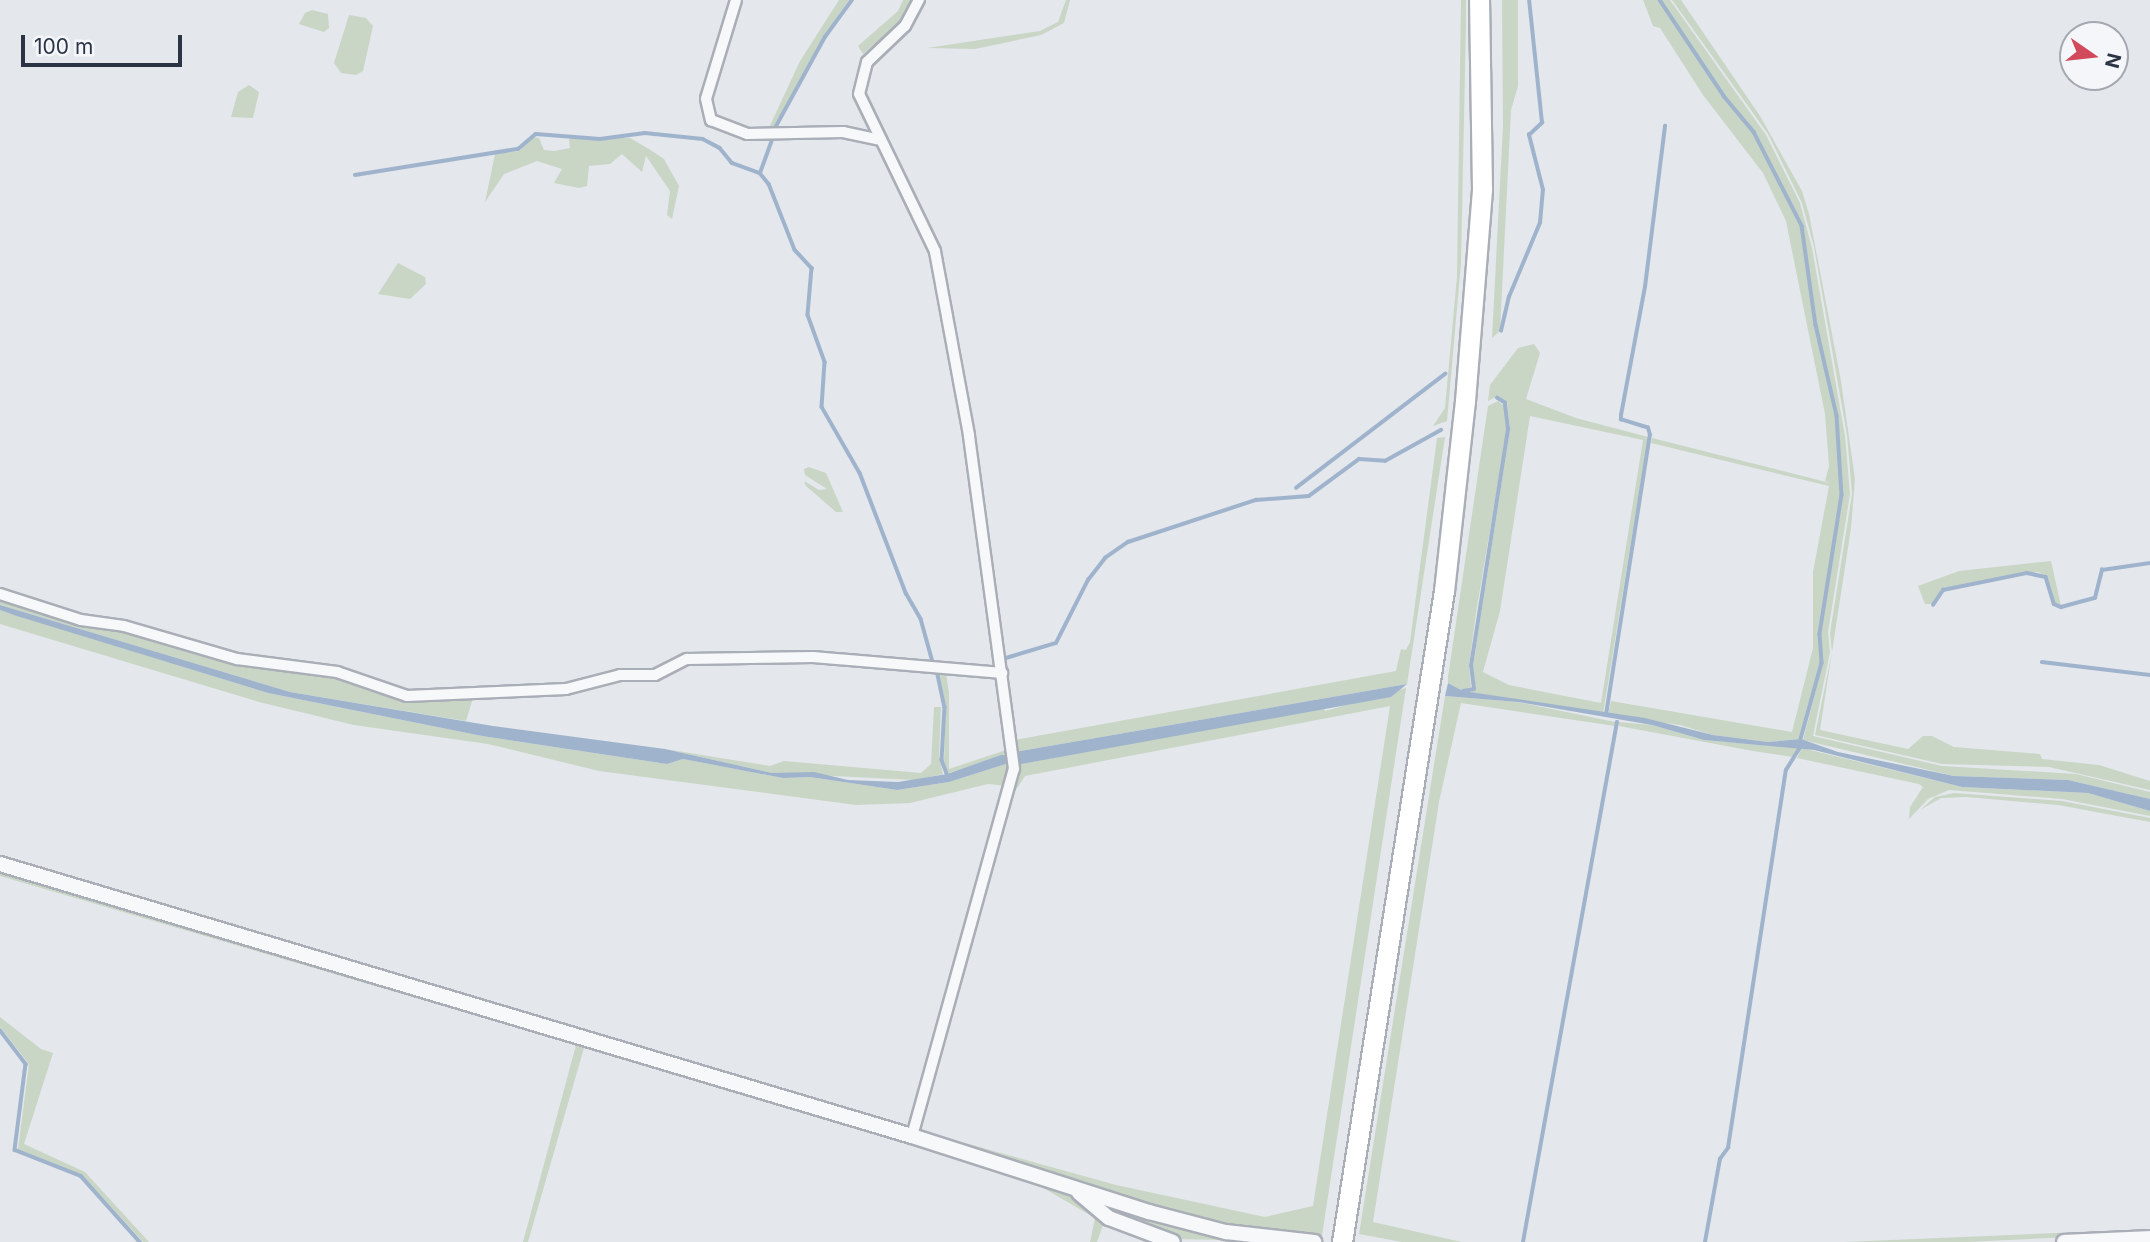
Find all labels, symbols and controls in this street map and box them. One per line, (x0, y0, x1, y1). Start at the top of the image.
scale bar (24, 21, 186, 65)
north arrow (2059, 21, 2129, 91)
text: 100 m (34, 34, 93, 59)
text: N (2100, 51, 2126, 71)

